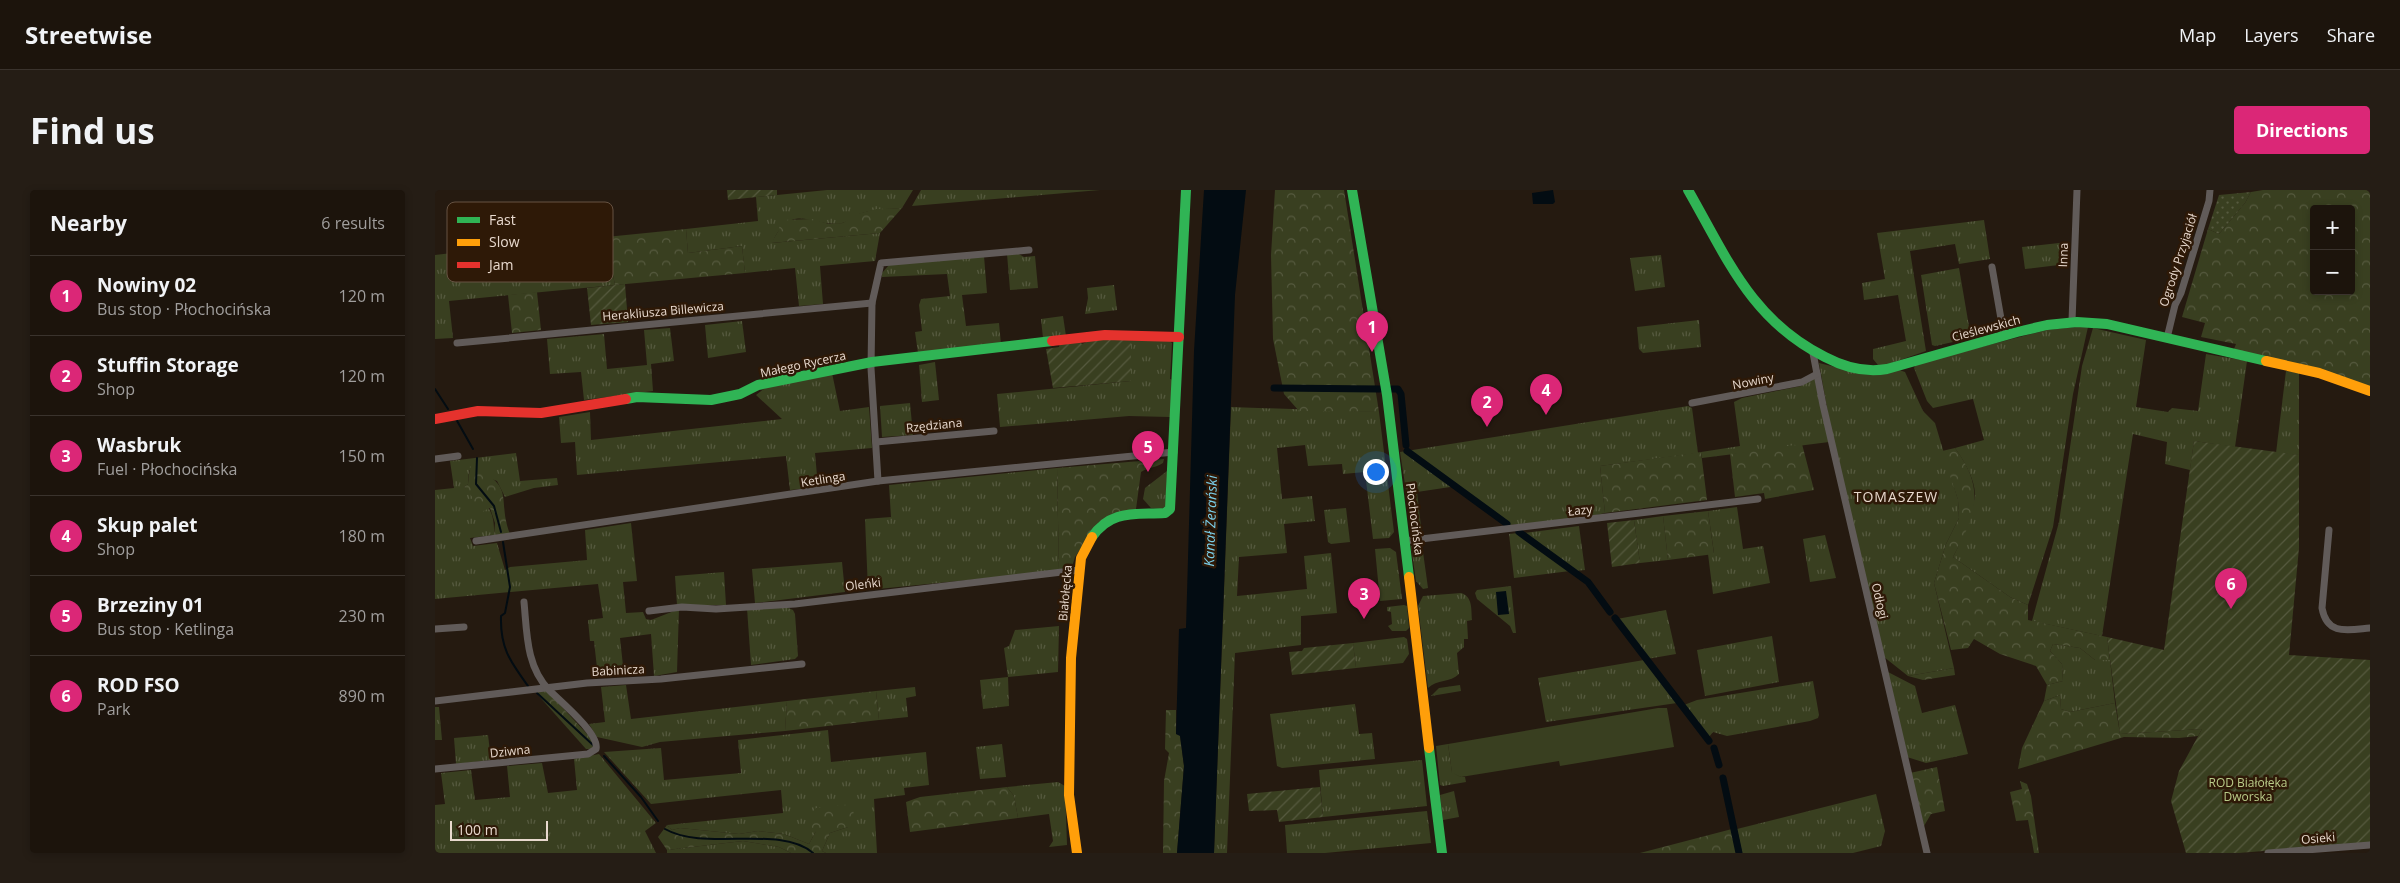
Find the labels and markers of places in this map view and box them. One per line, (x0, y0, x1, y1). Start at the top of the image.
pin: 1 (1356, 311, 1388, 352)
pin: 4 (1530, 374, 1562, 415)
pin: 2 (1471, 386, 1503, 427)
pin: 5 (1132, 431, 1164, 472)
pin: 6 (2215, 568, 2247, 609)
pin: 3 (1348, 578, 1380, 619)

